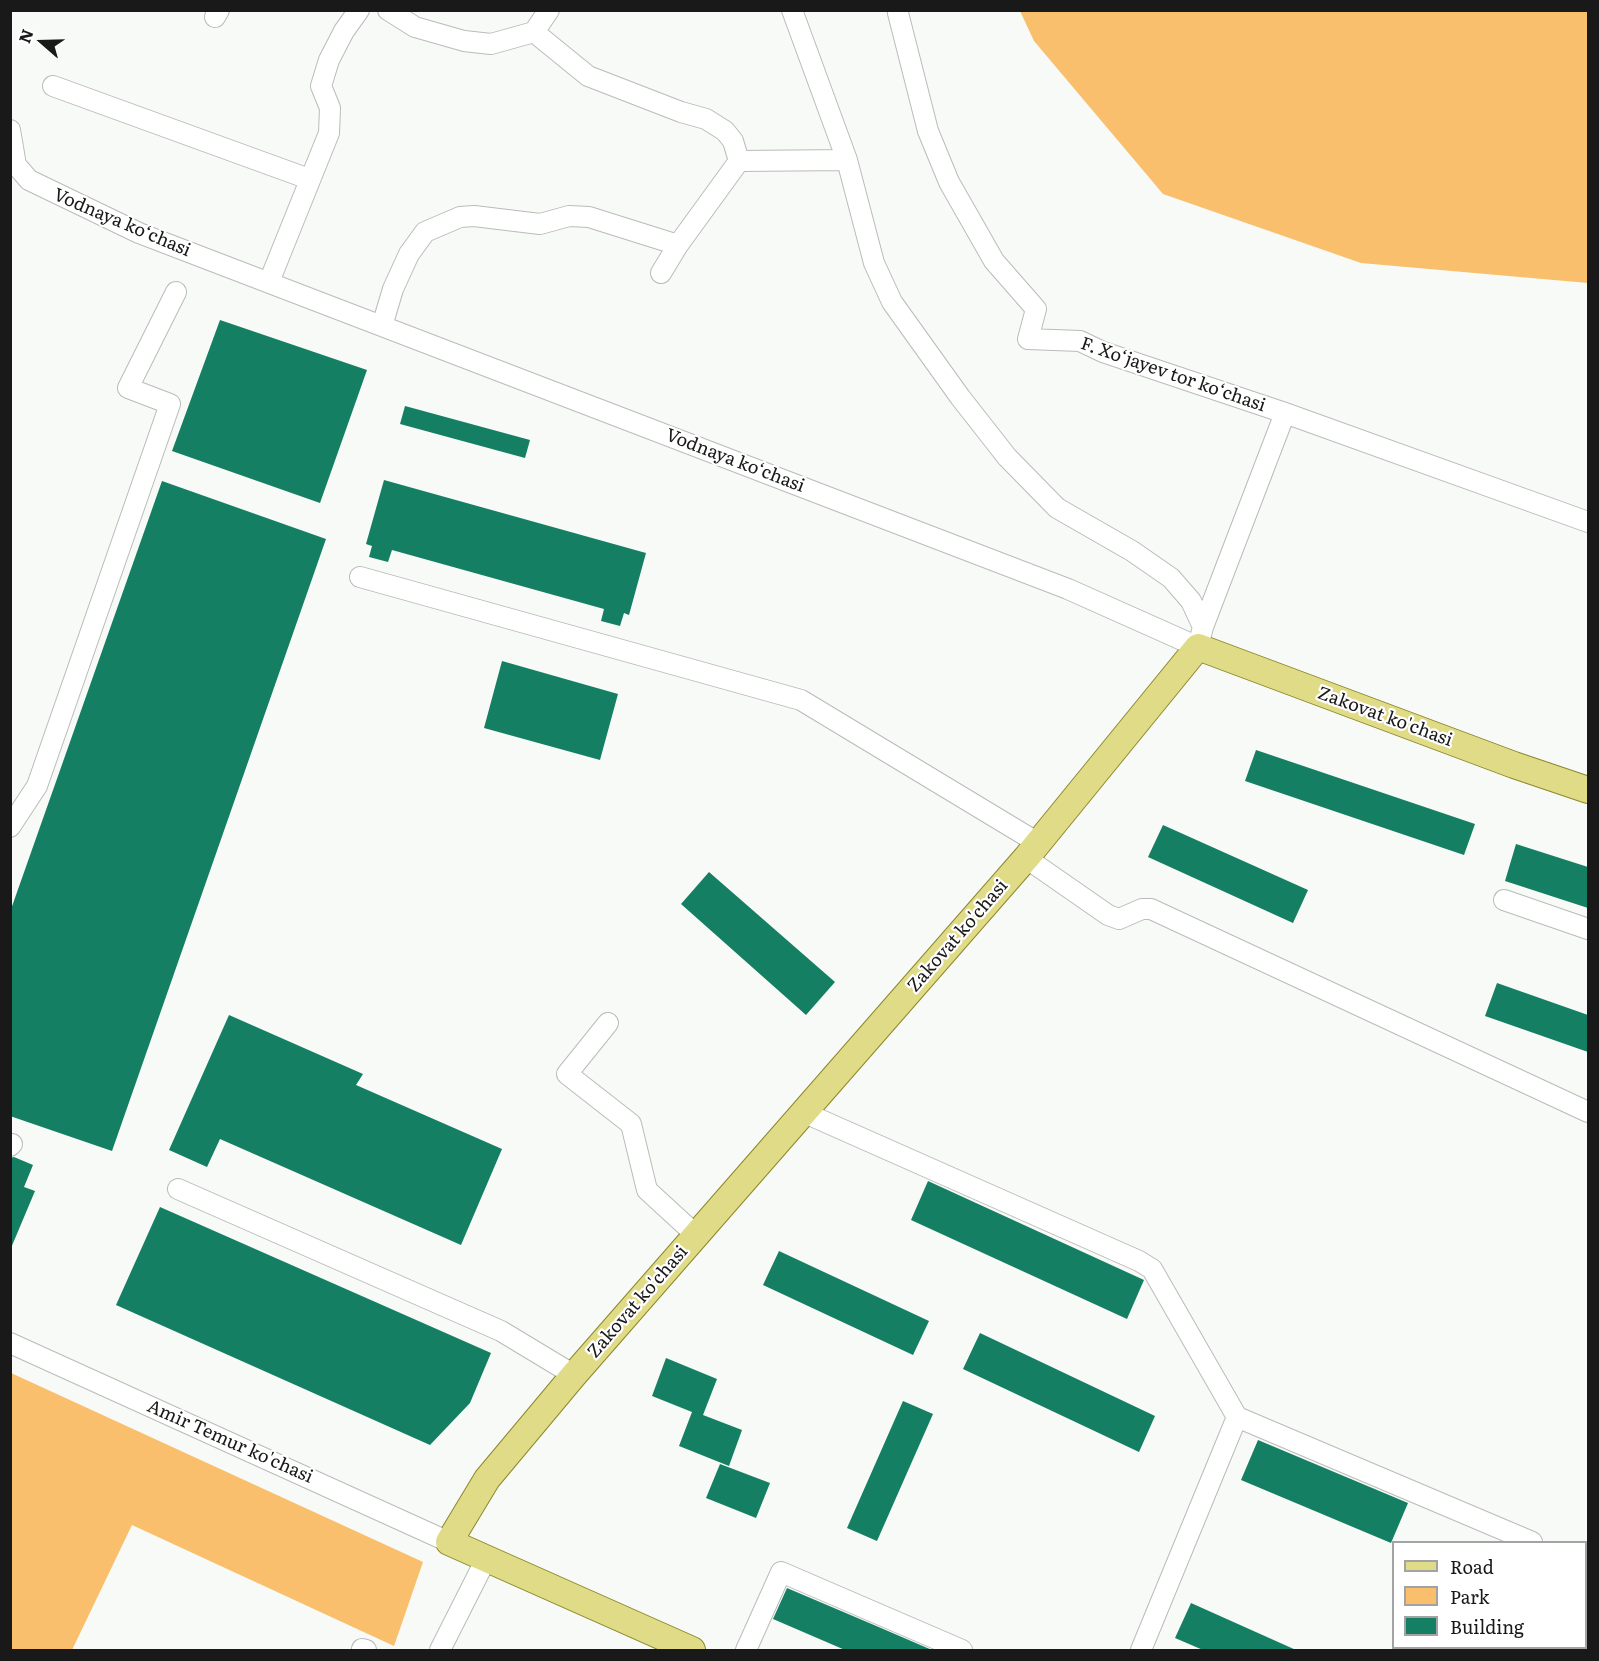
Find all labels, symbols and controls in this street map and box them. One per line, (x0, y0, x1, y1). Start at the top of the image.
north arrow (12, 12, 72, 72)
text: N (12, 25, 39, 46)
street label: Vodnaya ko‘chasi (50, 184, 194, 262)
street label: F. Xo‘jayev tor ko‘chasi (1078, 333, 1268, 417)
street label: Vodnaya ko‘chasi (662, 425, 808, 497)
street label: Zakovat ko'chasi (1315, 683, 1455, 751)
street label: Zakovat ko'chasi (903, 875, 1013, 997)
street label: Zakovat ko'chasi (583, 1241, 693, 1363)
street label: Amir Temur ko'chasi (144, 1396, 316, 1488)
legend (1392, 1541, 1587, 1649)
text: Road (1450, 1553, 1494, 1580)
text: Park (1450, 1583, 1489, 1610)
text: Building (1450, 1613, 1524, 1640)

